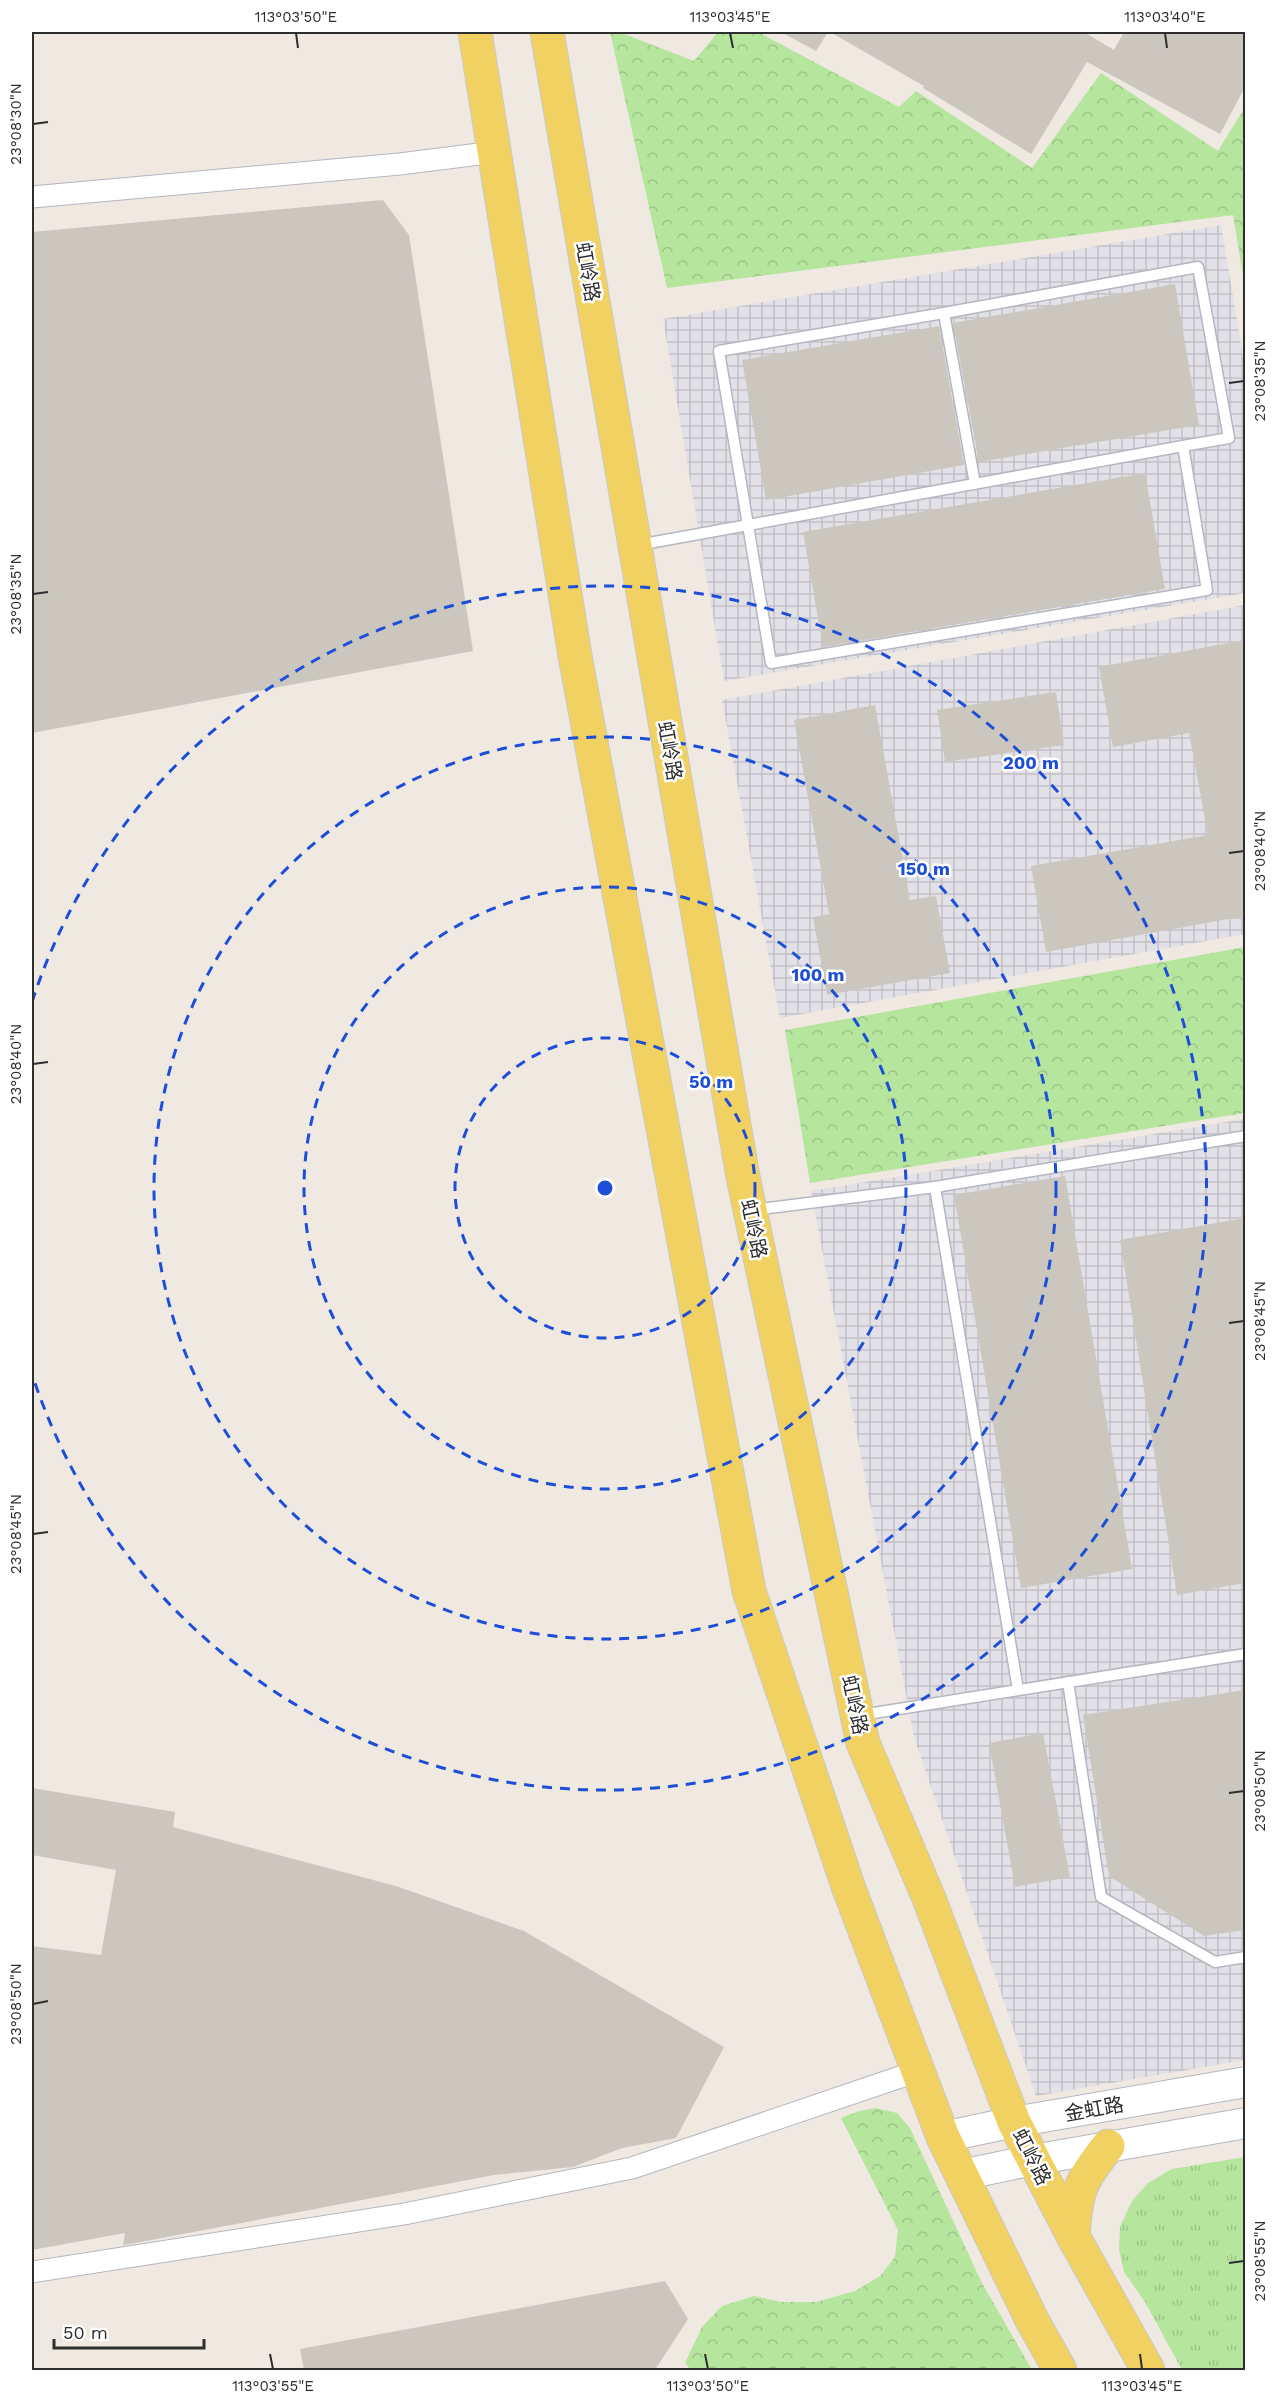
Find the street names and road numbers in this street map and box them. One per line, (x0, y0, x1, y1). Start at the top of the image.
street label: 虹岭路 (571, 240, 605, 304)
street label: 虹岭路 (653, 719, 687, 783)
street label: 虹岭路 (736, 1197, 772, 1261)
street label: 虹岭路 (837, 1673, 873, 1737)
street label: 金虹路 (1062, 2092, 1126, 2126)
street label: 虹岭路 (1008, 2125, 1056, 2189)

